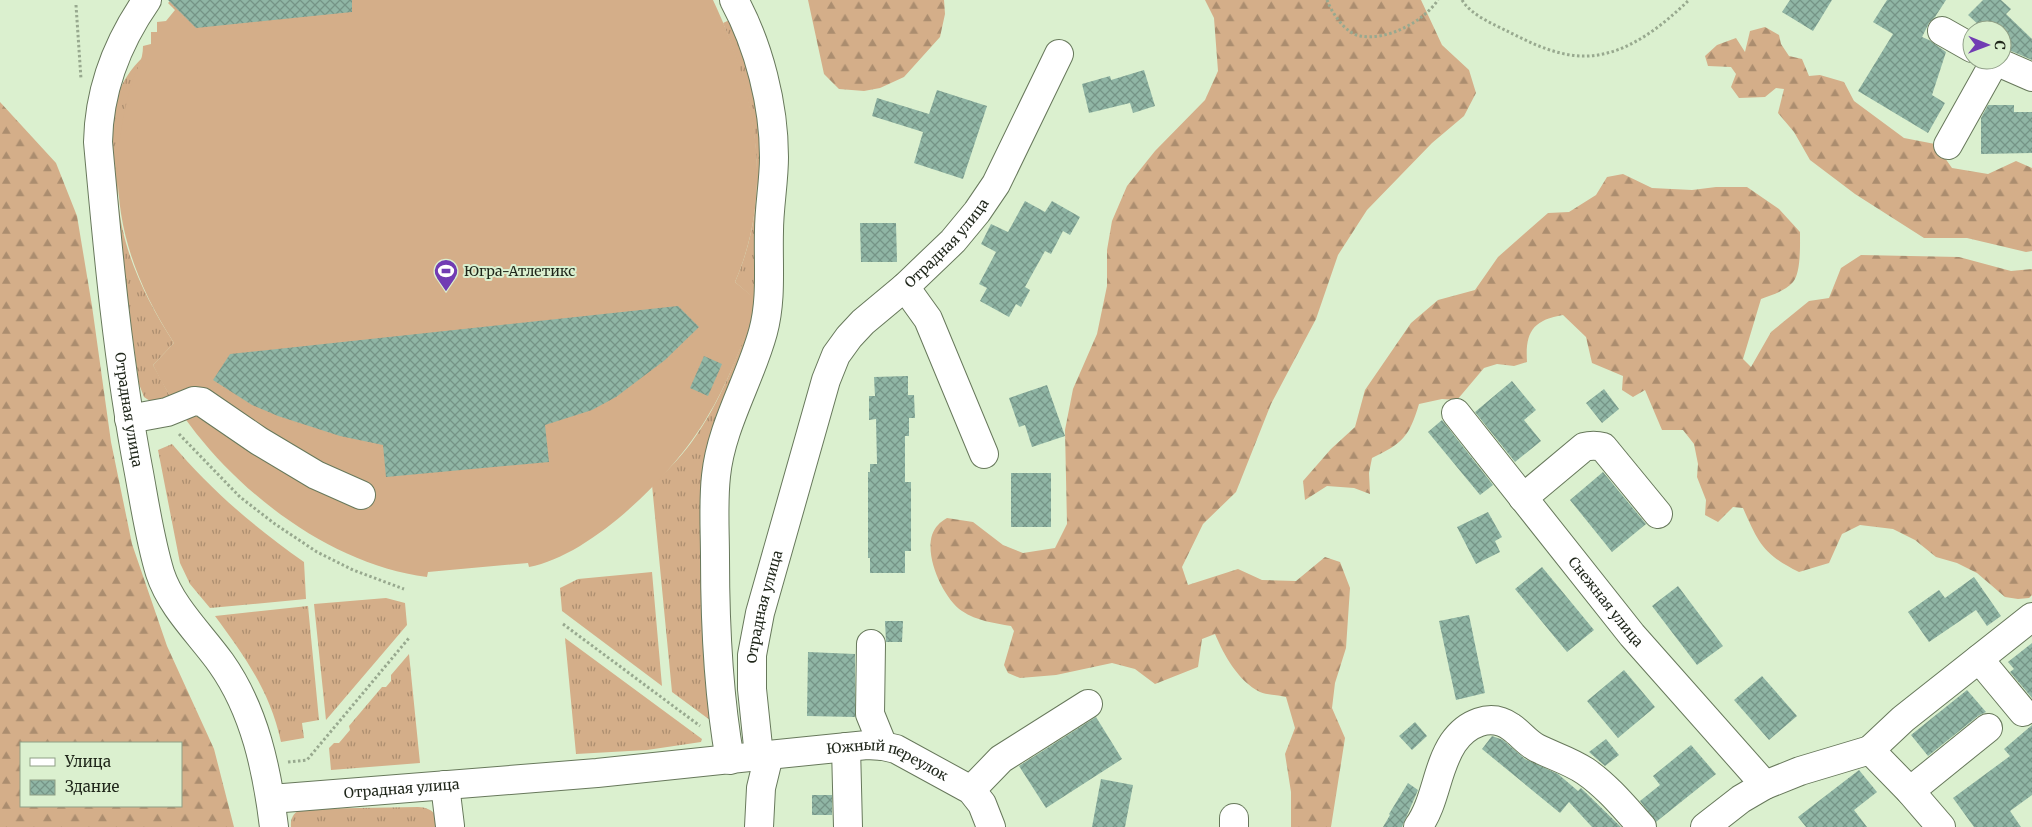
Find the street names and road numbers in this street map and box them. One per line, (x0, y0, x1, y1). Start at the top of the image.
street label: Отрадная улица (901, 195, 993, 292)
street label: Отрадная улица (111, 351, 147, 469)
street label: Отрадная улица (743, 548, 786, 663)
street label: Снежная улица (1564, 553, 1648, 651)
street label: Южный переулок (826, 736, 951, 785)
street label: Отрадная улица (343, 775, 461, 802)

